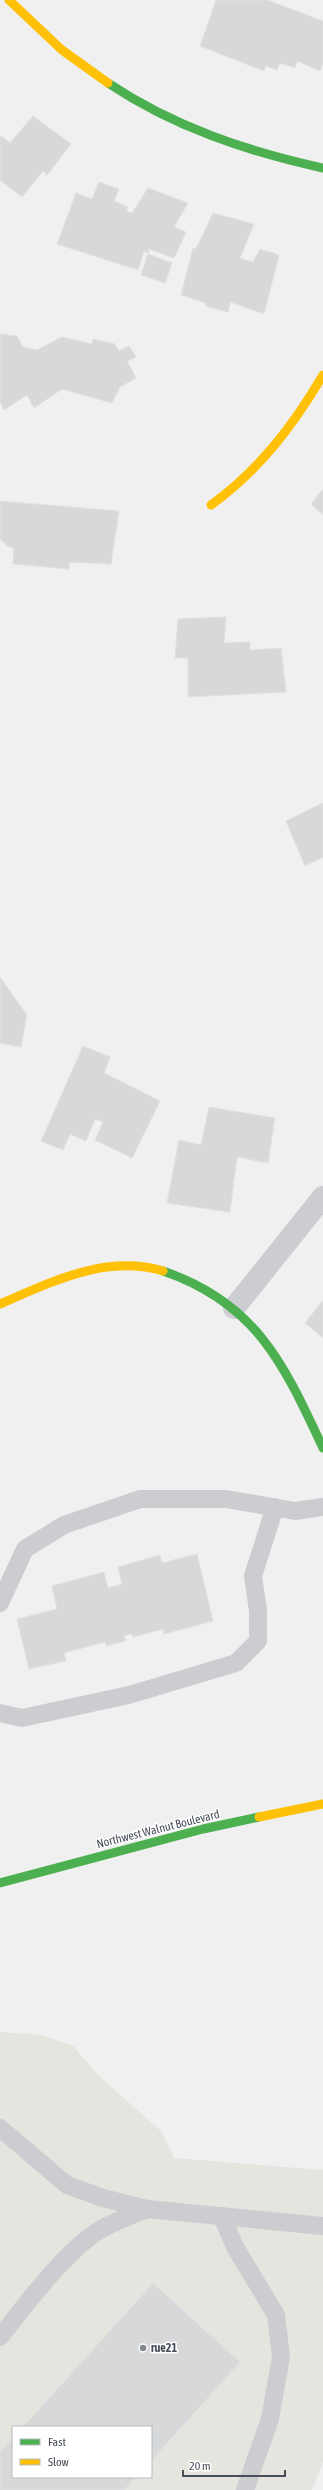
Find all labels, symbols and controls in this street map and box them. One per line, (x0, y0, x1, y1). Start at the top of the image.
street label: Northwest Walnut Boulevard (95, 1807, 221, 1851)
place label: rue21 (151, 2341, 177, 2355)
marker: rue21 (138, 2343, 148, 2353)
legend (12, 2426, 152, 2478)
text: Fast (48, 2435, 66, 2449)
scale bar (183, 2452, 285, 2478)
text: Slow (48, 2455, 69, 2469)
text: 20 m (189, 2459, 211, 2473)

